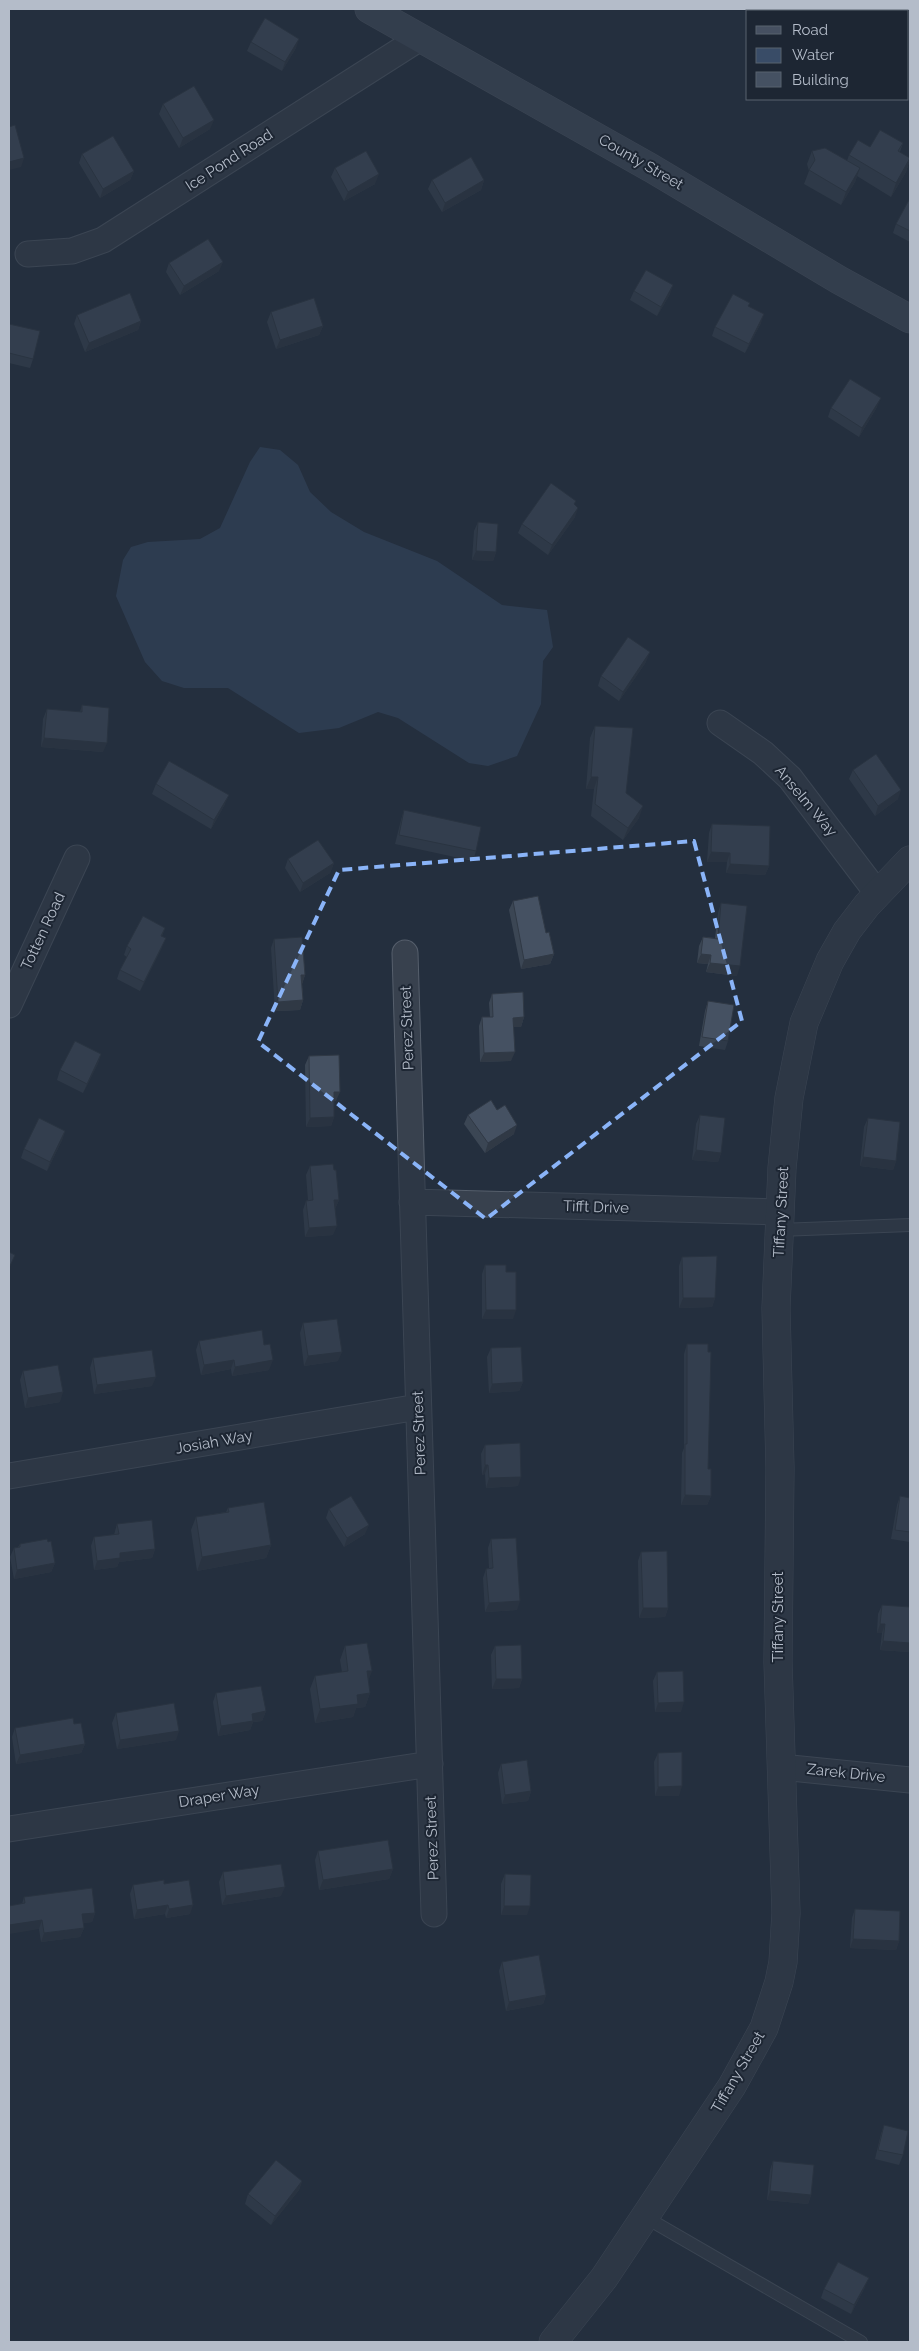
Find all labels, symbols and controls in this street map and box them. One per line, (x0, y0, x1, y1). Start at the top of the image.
legend (746, 10, 909, 100)
text: Road (792, 21, 828, 39)
text: Water (792, 46, 835, 64)
text: Building (792, 71, 849, 89)
street label: Ice Pond Road (182, 125, 276, 195)
street label: County Street (595, 130, 687, 194)
street label: Anselm Way (771, 762, 841, 840)
street label: Totten Road (17, 889, 69, 973)
street label: Perez Street (397, 985, 417, 1071)
street label: Tiffany Street (770, 1166, 792, 1258)
street label: Tifft Drive (563, 1197, 629, 1217)
street label: Perez Street (409, 1390, 429, 1476)
street label: Josiah Way (174, 1426, 254, 1458)
street label: Tiffany Street (769, 1571, 787, 1663)
street label: Zarek Drive (806, 1760, 886, 1786)
street label: Draper Way (177, 1781, 261, 1811)
street label: Perez Street (422, 1795, 442, 1881)
street label: Tiffany Street (707, 2028, 769, 2116)

